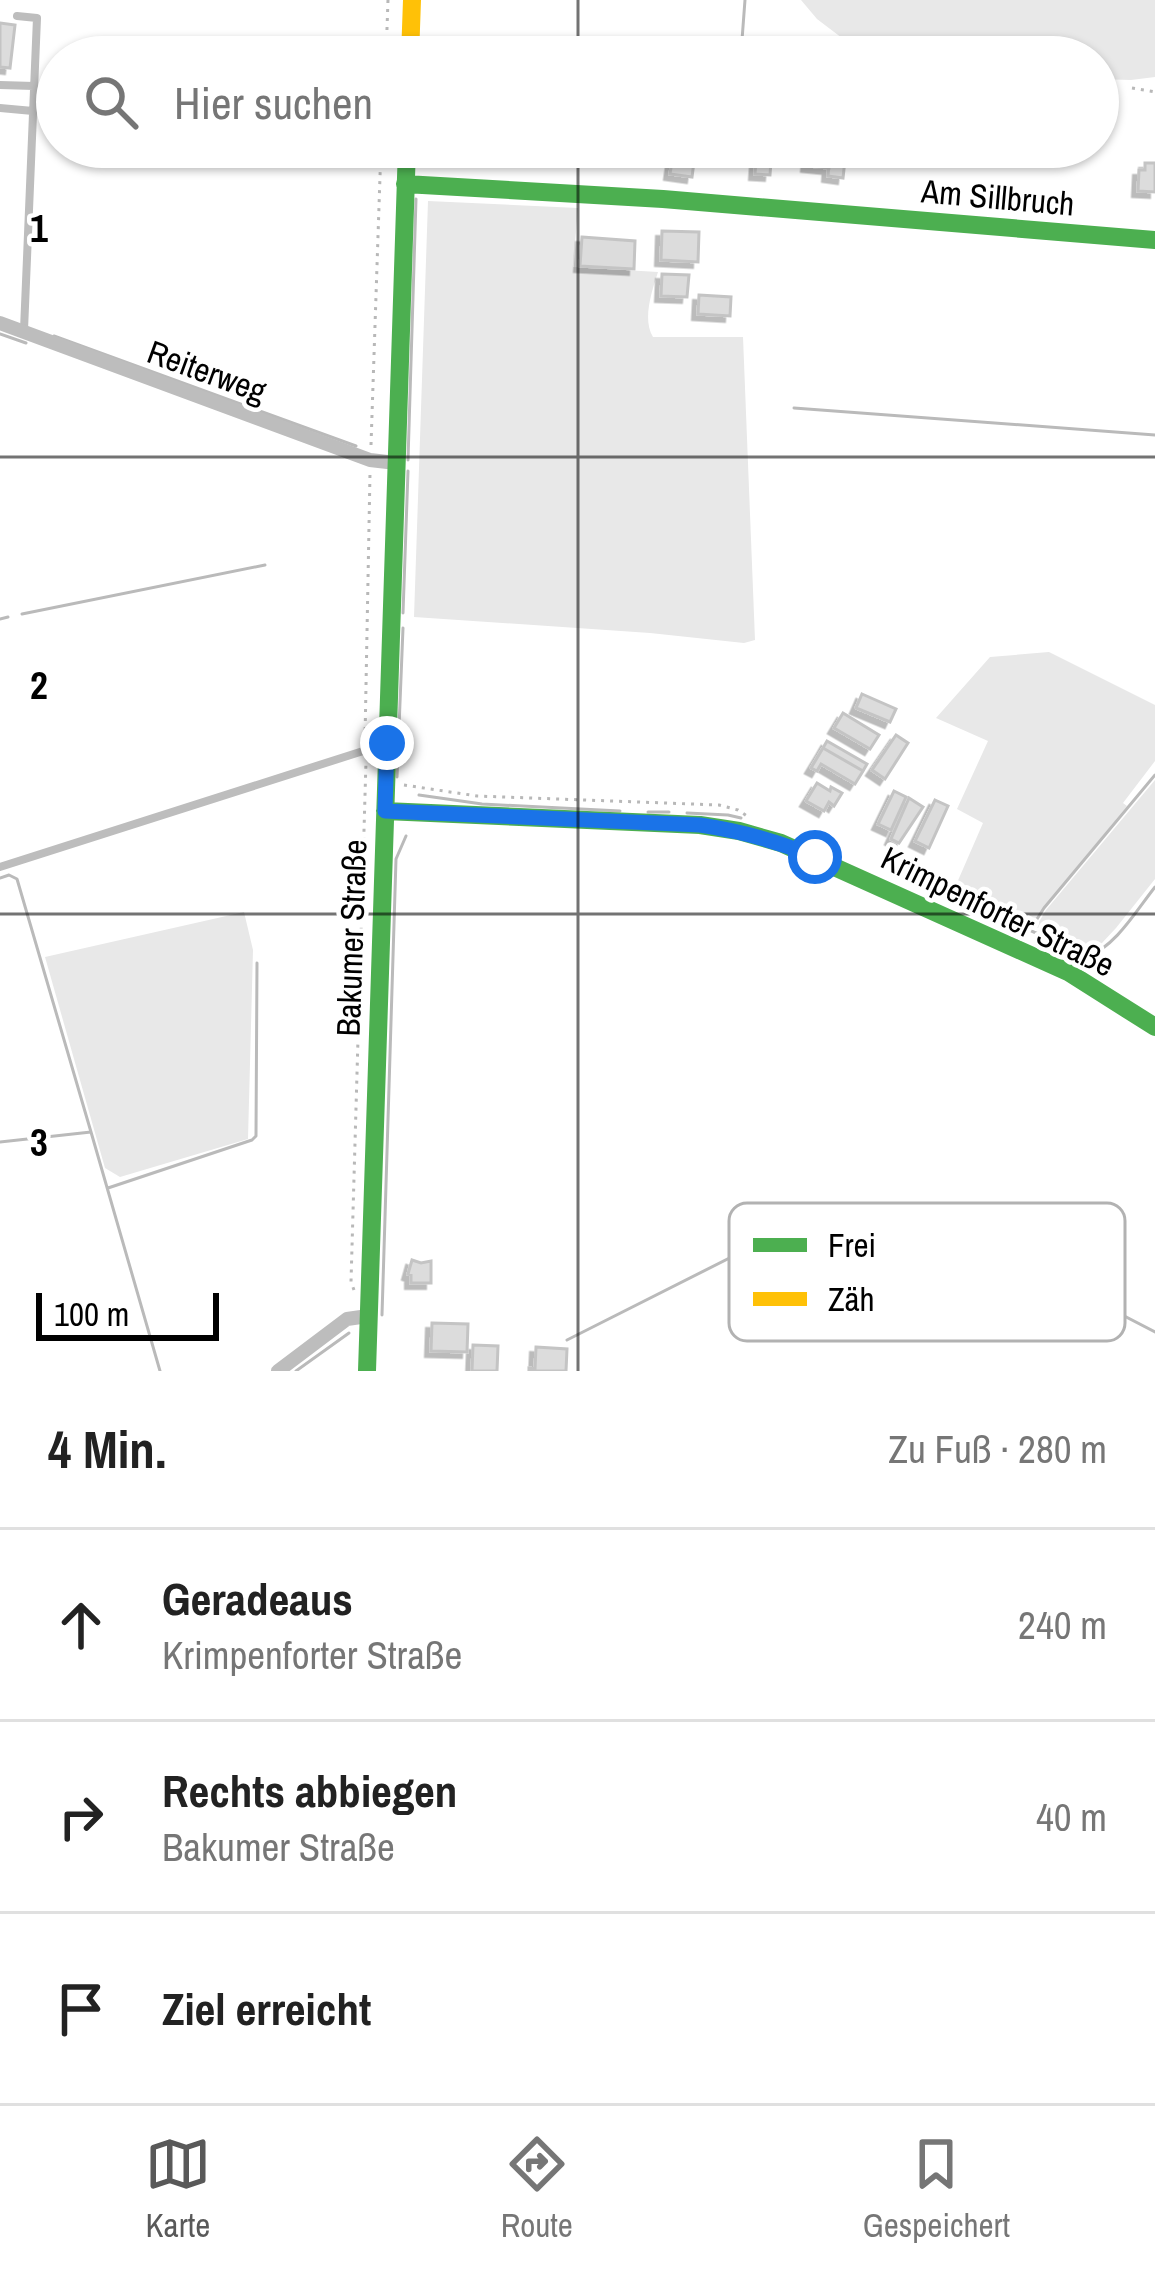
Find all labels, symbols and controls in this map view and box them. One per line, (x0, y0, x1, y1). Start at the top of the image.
search box (36, 36, 1119, 168)
icon: search (78, 69, 144, 135)
text: Hier suchen (174, 72, 373, 133)
street label: Am Sillbruch (919, 168, 1076, 226)
text: 1 (30, 202, 48, 254)
street label: Reiterweg (142, 329, 272, 413)
text: 2 (30, 659, 48, 711)
route end (360, 716, 414, 770)
route start (788, 830, 842, 884)
street label: Krimpenforter Straße (874, 836, 1122, 986)
street label: Bakumer Straße (326, 839, 376, 1037)
text: 3 (30, 1116, 48, 1168)
legend (729, 1203, 1125, 1341)
text: Frei (828, 1223, 876, 1267)
text: Zäh (828, 1277, 875, 1321)
scale bar (36, 1287, 219, 1340)
text: 100 m (54, 1292, 129, 1336)
text: 4 Min. (48, 1415, 167, 1484)
text: Zu Fuß · 280 m (888, 1423, 1107, 1475)
text: Geradeaus (162, 1568, 353, 1629)
icon: ahead (48, 1592, 114, 1658)
text: 240 m (1018, 1599, 1107, 1651)
text: Krimpenforter Straße (162, 1629, 462, 1681)
text: Rechts abbiegen (162, 1760, 457, 1821)
icon: right (48, 1784, 114, 1850)
text: 40 m (1036, 1791, 1107, 1843)
text: Bakumer Straße (162, 1821, 395, 1873)
icon: arrive (48, 1976, 114, 2042)
text: Ziel erreicht (162, 1978, 371, 2039)
tab: Karte (145, 2131, 211, 2247)
tab: Route (501, 2131, 573, 2247)
tab: Gespeichert (863, 2131, 1010, 2247)

